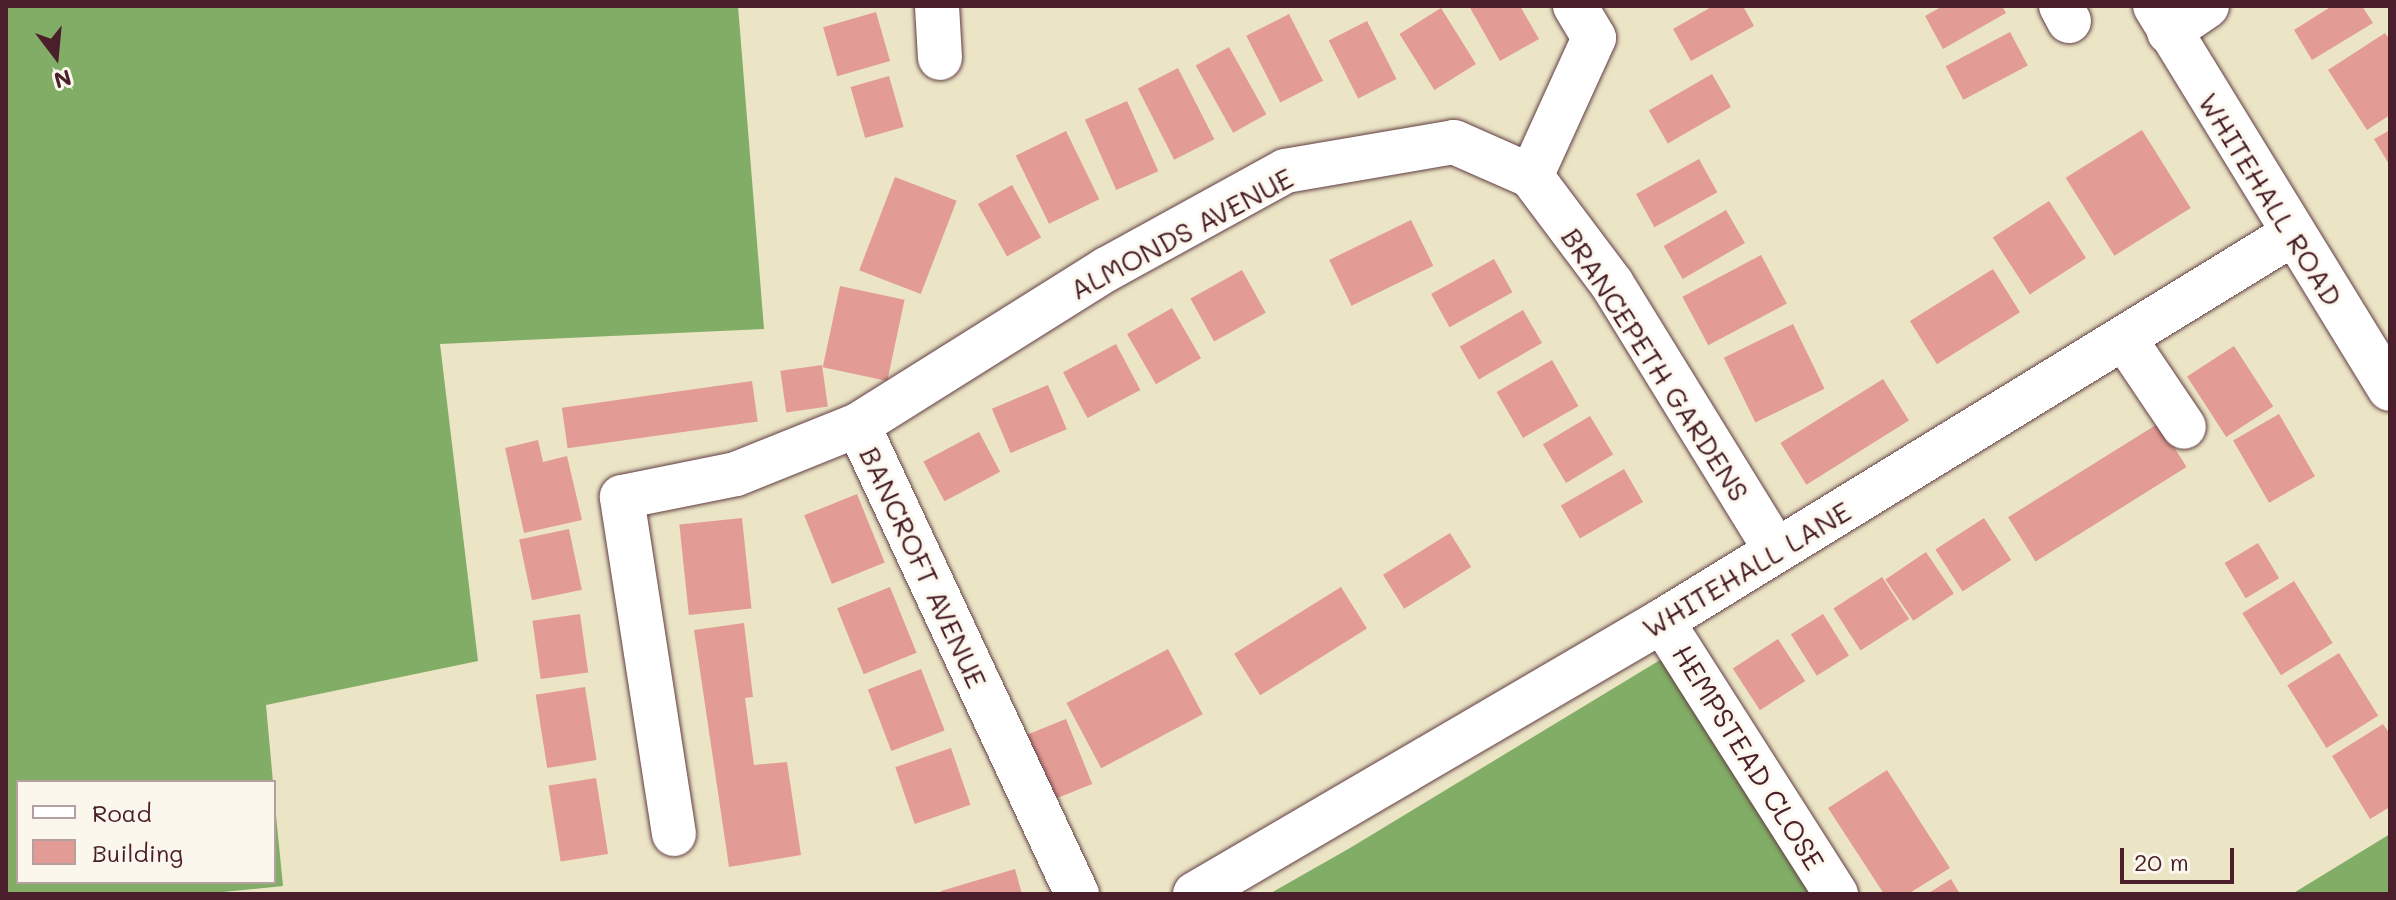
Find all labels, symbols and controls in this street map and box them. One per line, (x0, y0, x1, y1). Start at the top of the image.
north arrow (16, 16, 96, 96)
text: N (51, 63, 75, 96)
street label: WHITEHALL ROAD (2192, 86, 2350, 312)
street label: ALMONDS AVENUE (1064, 160, 1298, 306)
street label: BRANCEPETH GARDENS (1555, 221, 1757, 507)
street label: BANCROFT AVENUE (853, 441, 995, 693)
street label: WHITEHALL LANE (1636, 494, 1856, 644)
street label: HEMPSTEAD CLOSE (1666, 638, 1832, 876)
legend (16, 780, 276, 884)
text: Road (92, 797, 152, 828)
scale bar (2124, 832, 2238, 882)
text: Building (92, 837, 183, 868)
text: 20 m (2134, 846, 2189, 877)

